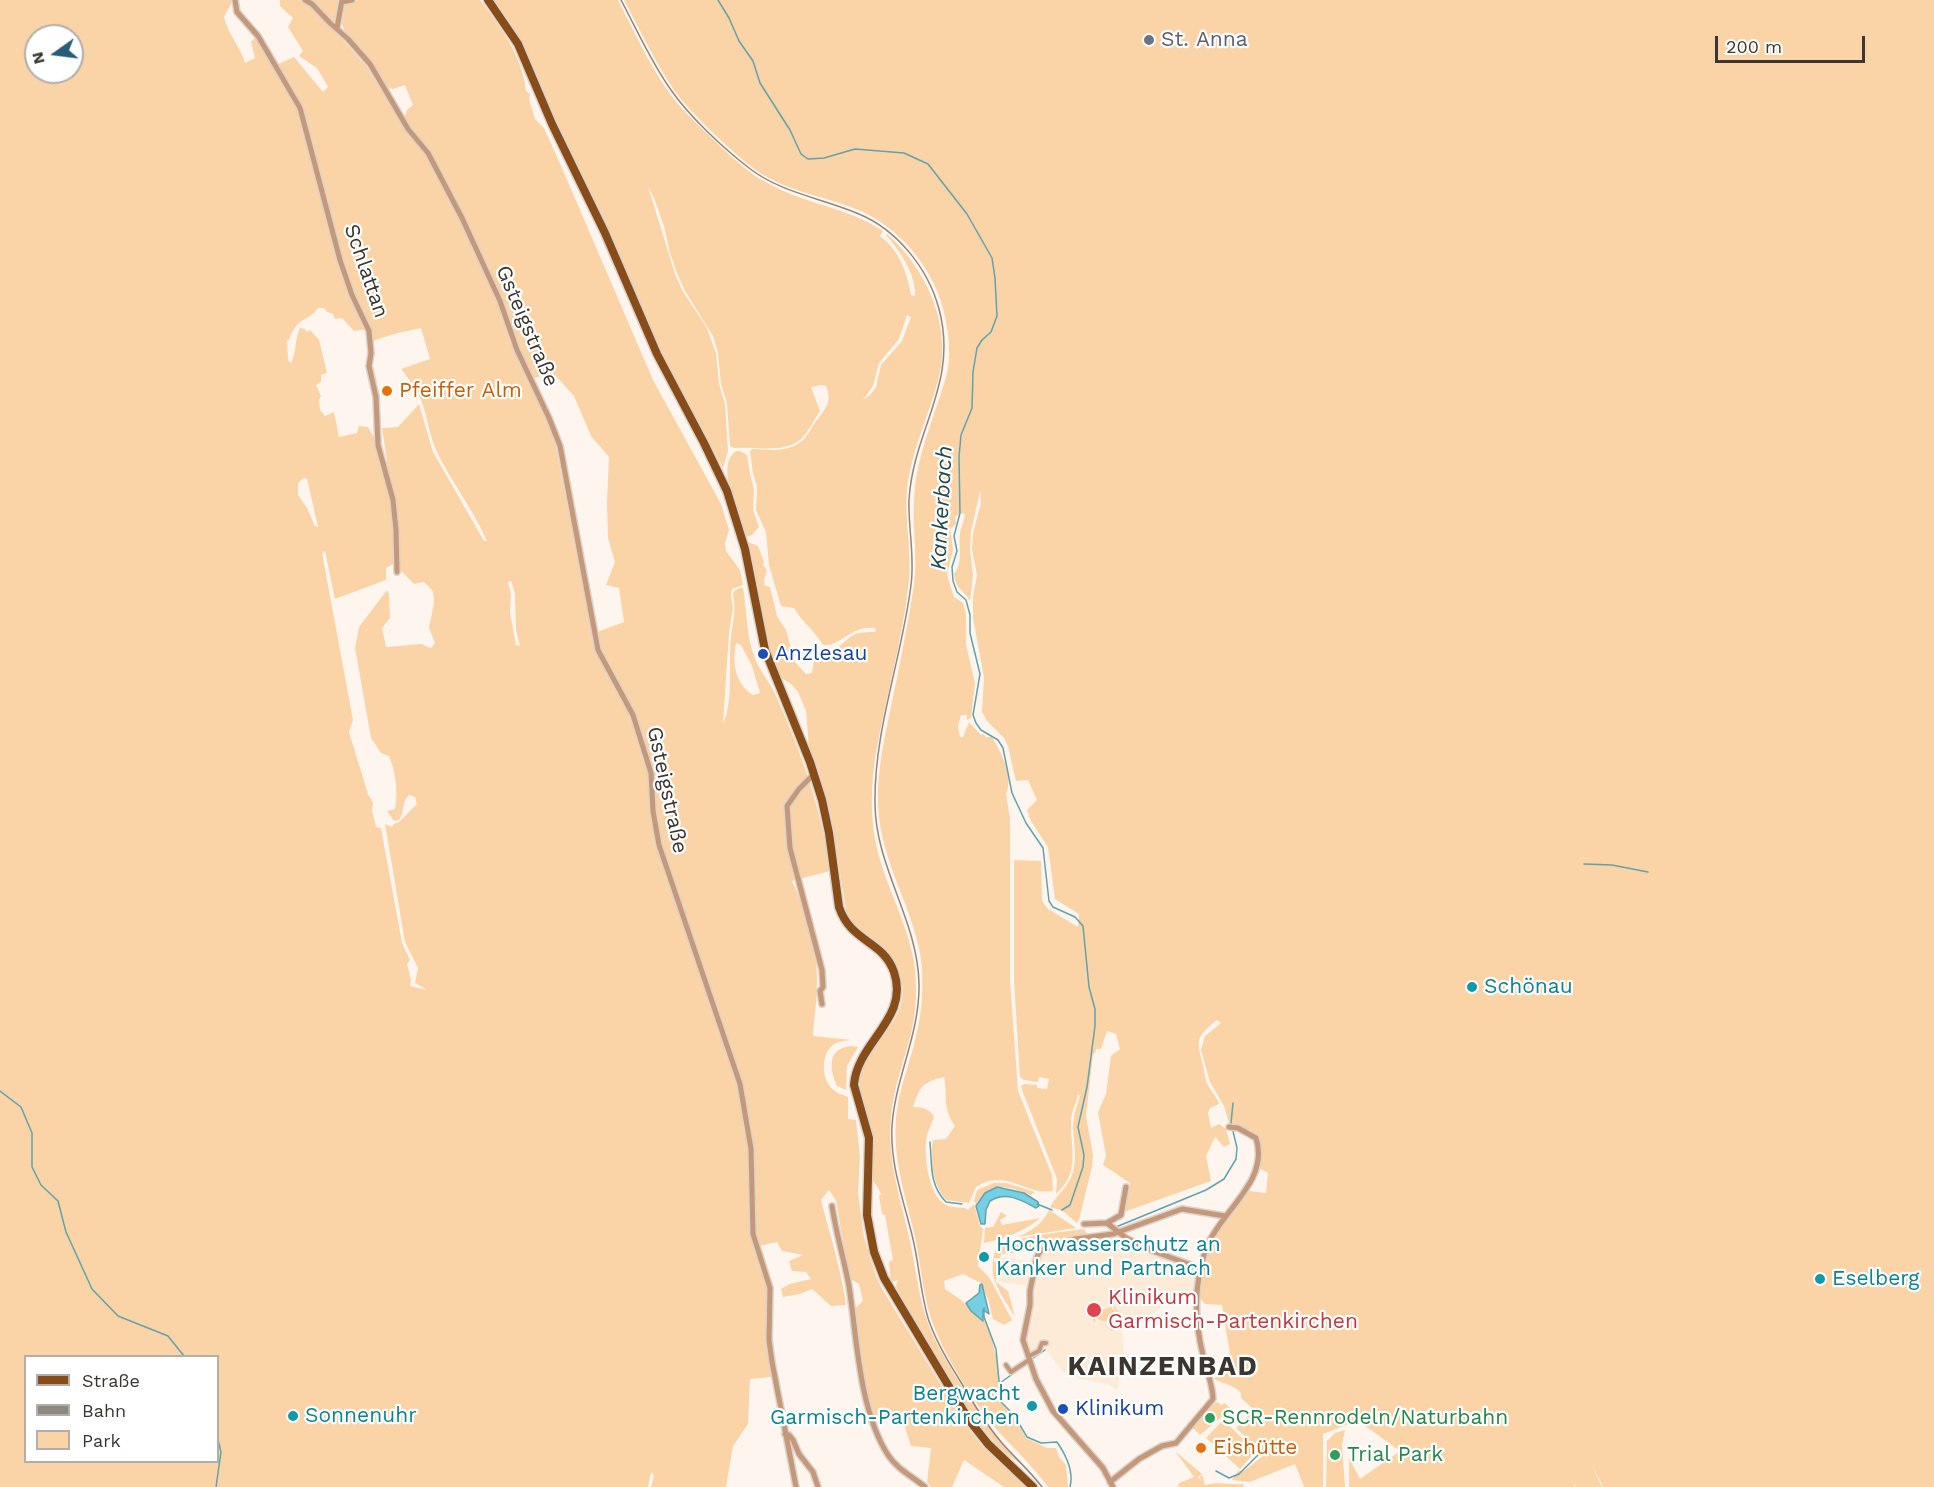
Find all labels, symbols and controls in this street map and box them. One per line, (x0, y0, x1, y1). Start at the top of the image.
north arrow (24, 24, 84, 84)
scale bar (1718, 24, 1868, 62)
place label: St. Anna (1161, 27, 1248, 53)
marker: St. Anna (1142, 33, 1156, 47)
text: 200 m (1726, 36, 1782, 57)
text: N (27, 50, 49, 66)
street label: Schlattan (338, 221, 394, 321)
street label: Gsteigstraße (490, 262, 564, 390)
place label: Pfeiffer Alm (399, 378, 522, 404)
marker: Pfeiffer Alm (380, 384, 394, 398)
water label: Kankerbach (926, 445, 958, 571)
place label: Anzlesau (775, 641, 868, 667)
marker: Anzlesau (756, 647, 770, 661)
street label: Gsteigstraße (641, 724, 693, 856)
place label: Schönau (1484, 974, 1573, 1000)
marker: Schönau (1465, 980, 1479, 994)
place label: Hochwasserschutz an Kanker und Partnach (996, 1232, 1221, 1282)
marker: Hochwasserschutz an Kanker und Partnach (977, 1250, 991, 1264)
place label: Eselberg (1832, 1266, 1920, 1292)
marker: Eselberg (1813, 1272, 1827, 1286)
place label: Klinikum Garmisch-Partenkirchen (1108, 1285, 1358, 1335)
marker: Klinikum Garmisch-Partenkirchen (1085, 1301, 1103, 1319)
district label: KAINZENBAD (1068, 1351, 1258, 1383)
legend (24, 1355, 219, 1463)
text: Straße (82, 1370, 140, 1391)
place label: Bergwacht Garmisch-Partenkirchen (770, 1381, 1020, 1431)
place label: Klinikum (1075, 1396, 1164, 1422)
marker: Bergwacht Garmisch-Partenkirchen (1025, 1399, 1039, 1413)
text: Bahn (82, 1400, 126, 1421)
marker: Klinikum (1056, 1402, 1070, 1416)
place label: Sonnenuhr (305, 1403, 417, 1429)
place label: SCR-Rennrodeln/Naturbahn (1222, 1405, 1508, 1431)
marker: Sonnenuhr (286, 1409, 300, 1423)
marker: SCR-Rennrodeln/Naturbahn (1203, 1411, 1217, 1425)
text: Park (82, 1430, 121, 1451)
place label: Eishütte (1213, 1435, 1297, 1461)
marker: Eishütte (1194, 1441, 1208, 1455)
place label: Trial Park (1347, 1442, 1443, 1468)
marker: Trial Park (1328, 1448, 1342, 1462)

